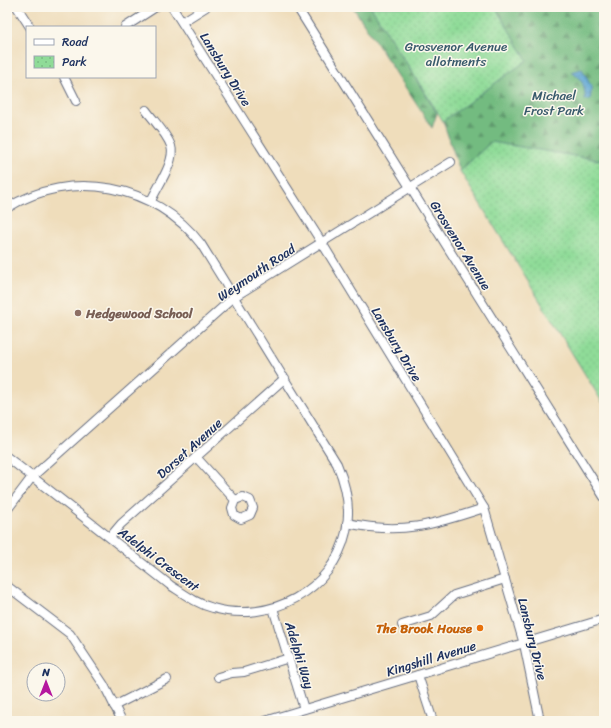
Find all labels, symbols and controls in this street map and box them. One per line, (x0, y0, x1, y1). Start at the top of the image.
legend (26, 26, 156, 78)
street label: Lansbury Drive (193, 27, 258, 111)
text: Road (62, 31, 89, 53)
park label: Grosvenor Avenue allotments (405, 35, 507, 73)
text: Park (62, 51, 87, 73)
park label: Michael Frost Park (524, 84, 584, 122)
street label: Grosvenor Avenue (424, 196, 497, 295)
street label: Weymouth Road (212, 237, 301, 307)
place label: Hedgewood School (85, 302, 194, 325)
street label: Lansbury Drive (365, 302, 428, 387)
marker: Hedgewood School (73, 308, 83, 318)
street label: Dorset Avenue (151, 412, 228, 485)
street label: Adelphi Crescent (112, 520, 205, 598)
street label: Lansbury Drive (511, 595, 554, 683)
street label: Adelphi Way (278, 617, 321, 692)
place label: The Brook House (376, 617, 473, 640)
marker: The Brook House (475, 623, 485, 633)
street label: Kingshill Avenue (383, 634, 479, 683)
north arrow (26, 662, 66, 702)
text: N (41, 663, 50, 682)

